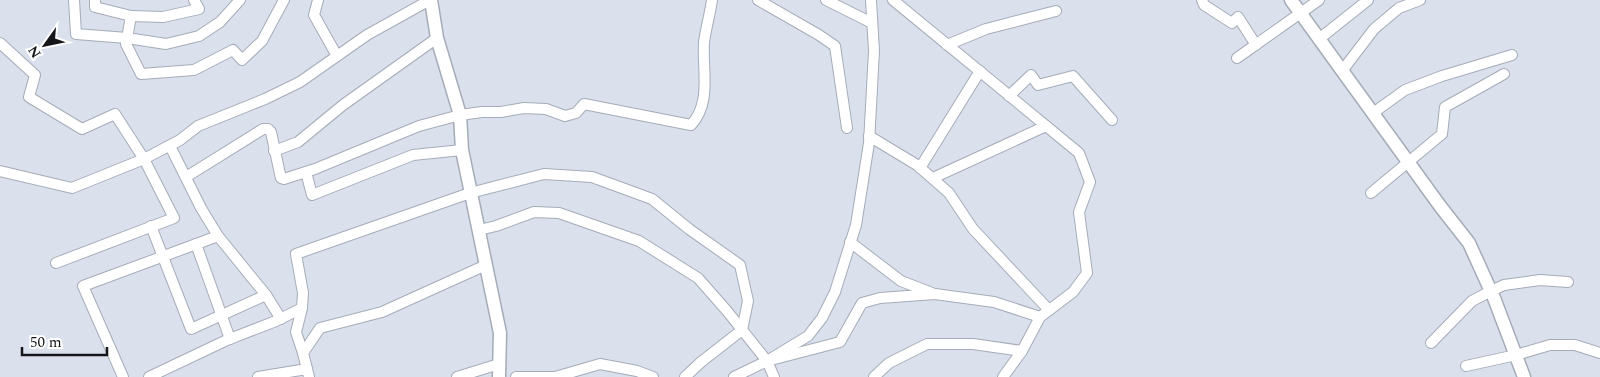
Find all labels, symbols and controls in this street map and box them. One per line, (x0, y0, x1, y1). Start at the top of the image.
north arrow (20, 20, 70, 70)
text: N (23, 41, 46, 62)
scale bar (22, 324, 108, 356)
text: 50 m (30, 331, 62, 354)

